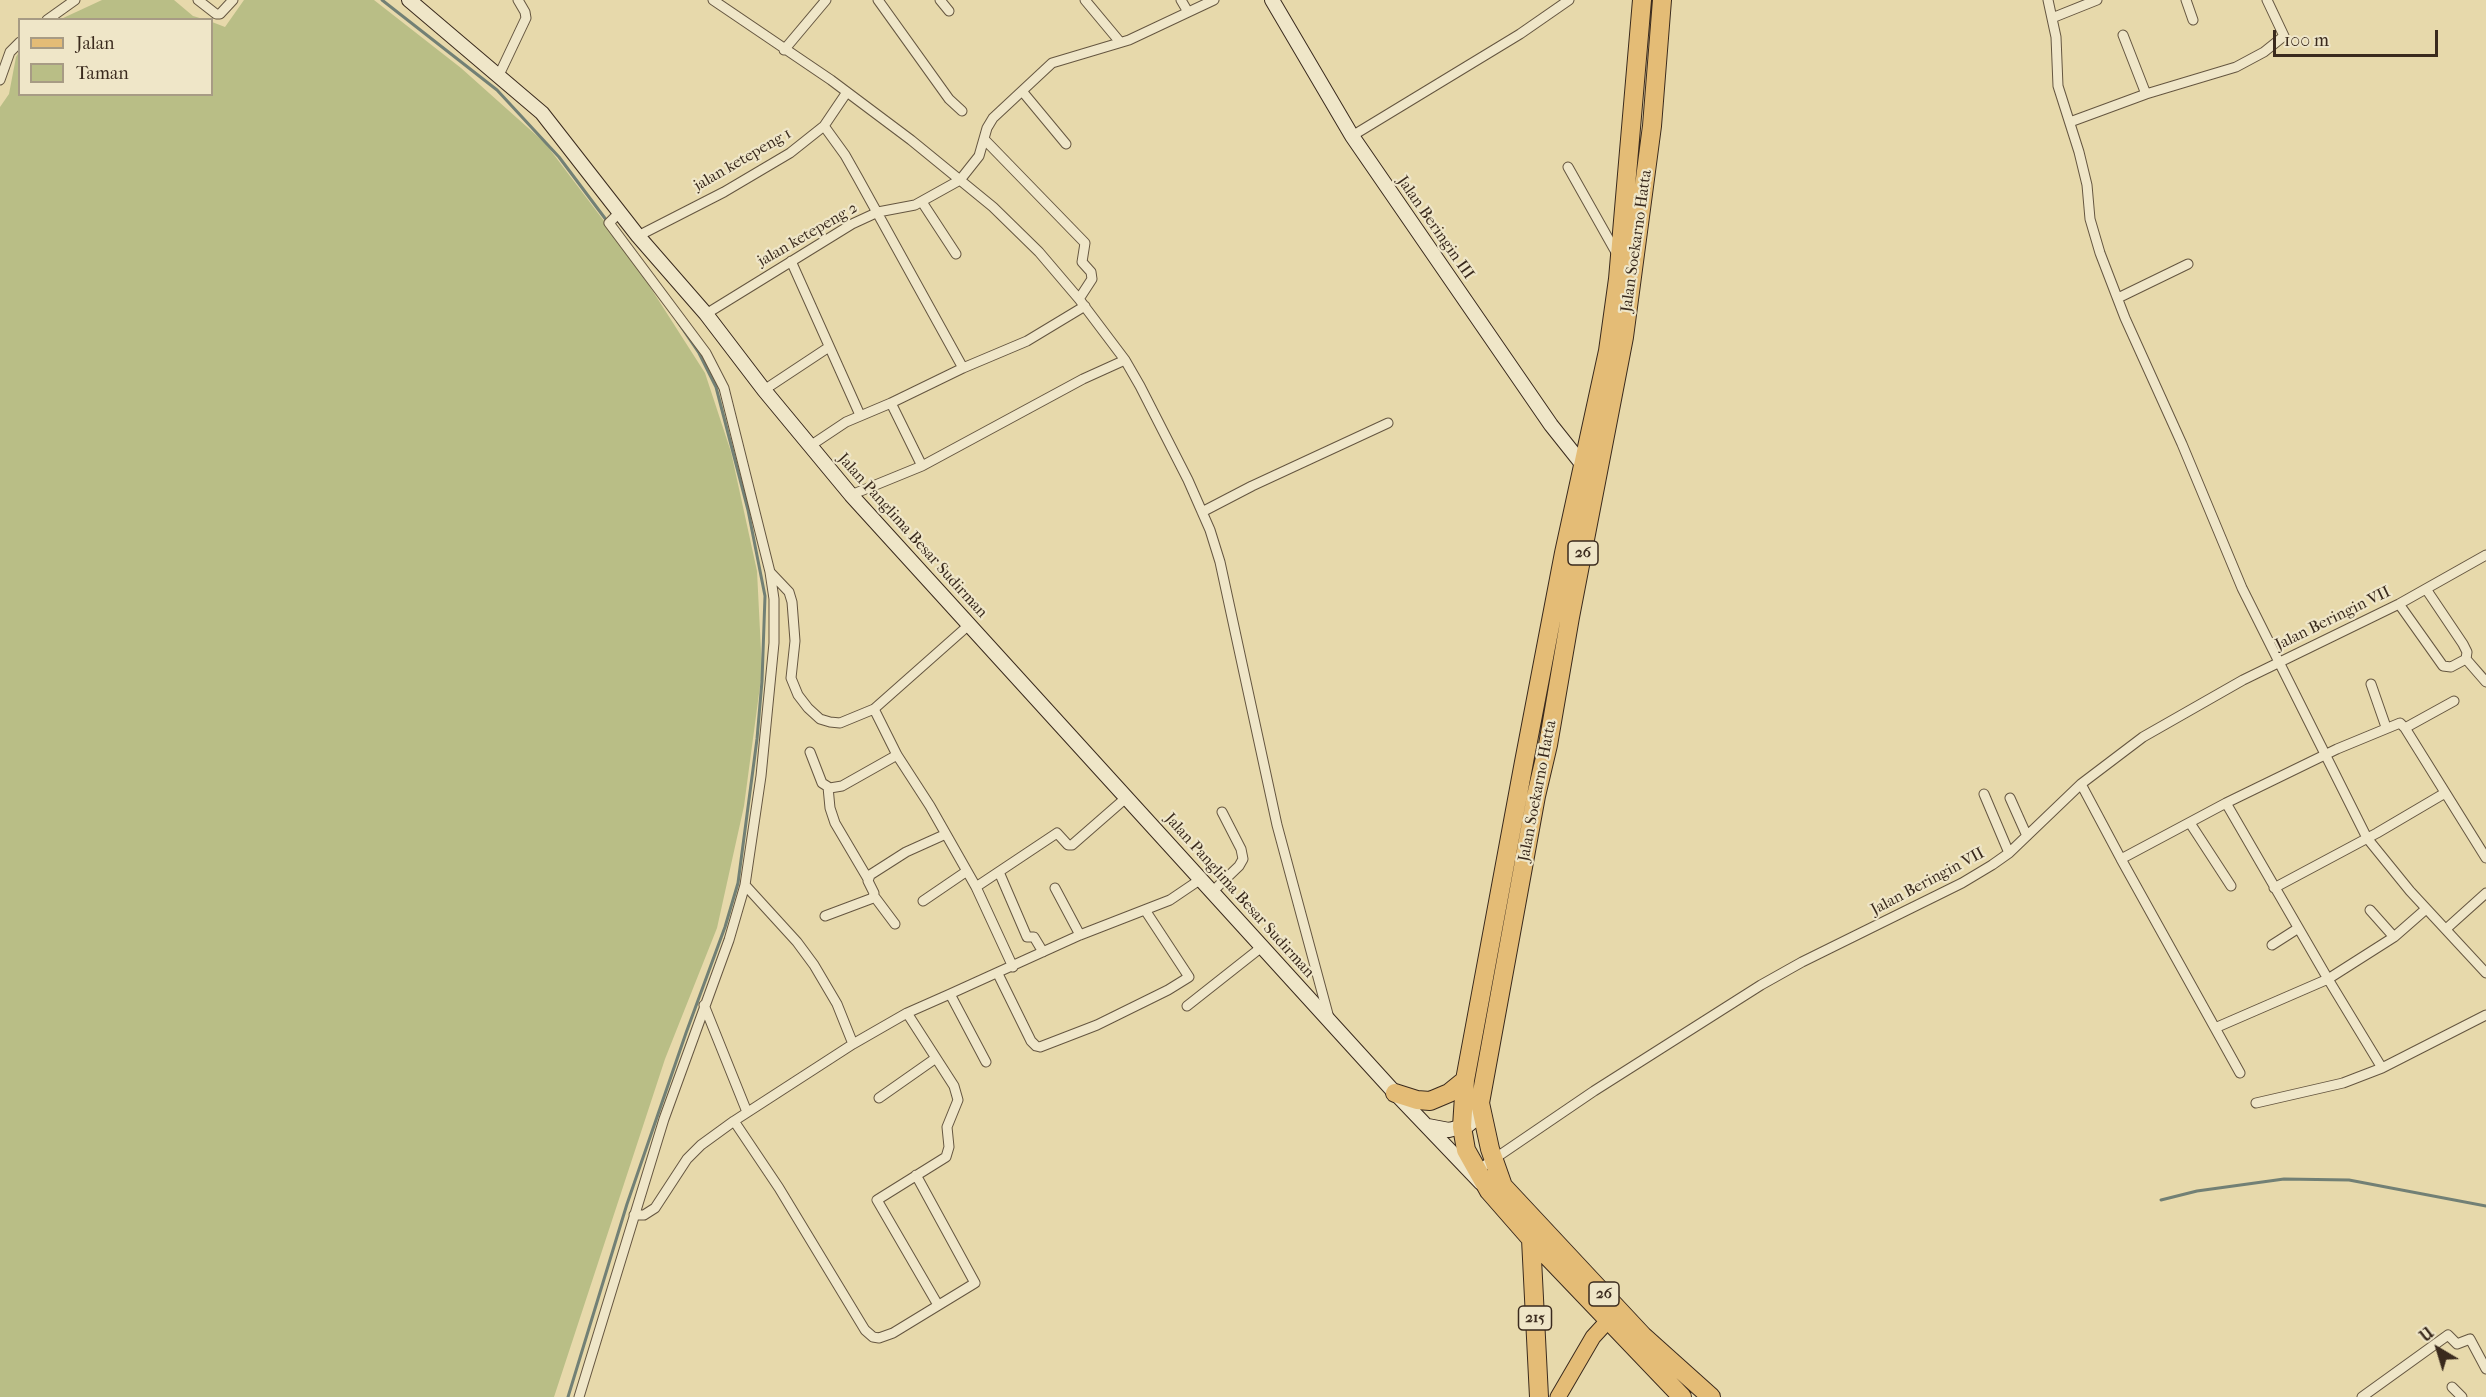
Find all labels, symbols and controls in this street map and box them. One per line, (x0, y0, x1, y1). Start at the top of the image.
legend (18, 18, 213, 96)
scale bar (2276, 18, 2441, 56)
text: 100 m (2284, 30, 2329, 51)
text: Jalan (76, 33, 114, 54)
text: Taman (76, 63, 129, 84)
street label: jalan ketepeng 1 (691, 124, 795, 196)
street label: Jalan Soekarno Hatta (1617, 168, 1657, 314)
street label: Jalan Beringin III (1392, 173, 1478, 283)
street label: jalan ketepeng 2 (755, 199, 861, 271)
street label: Jalan Panglima Besar Sudirman (833, 450, 991, 622)
road number: 26 (1568, 541, 1598, 565)
street label: Jalan Beringin VII (2272, 583, 2394, 655)
street label: Jalan Soekarno Hatta (1515, 719, 1561, 863)
street label: Jalan Panglima Besar Sudirman (1160, 810, 1318, 982)
street label: Jalan Beringin VII (1868, 844, 1988, 920)
road number: 26 (1589, 1282, 1619, 1306)
road number: 215 (1518, 1306, 1552, 1330)
north arrow (2408, 1319, 2468, 1379)
text: U (2416, 1323, 2437, 1346)

